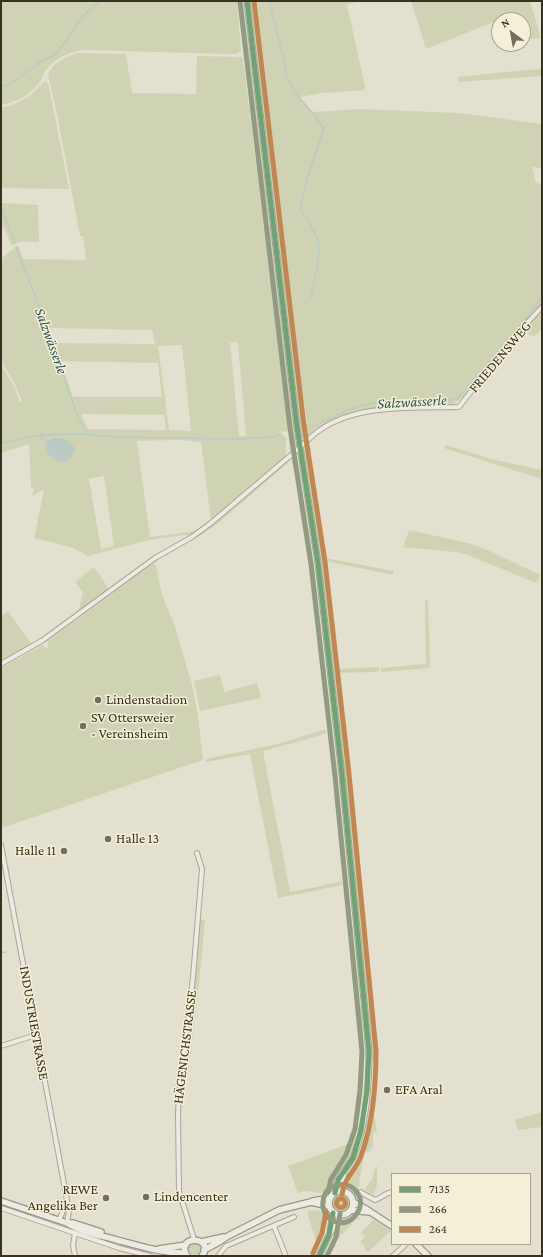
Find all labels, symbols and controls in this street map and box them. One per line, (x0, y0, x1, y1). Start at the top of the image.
north arrow (491, 12, 531, 52)
text: N (499, 16, 512, 30)
water label: Salzwässerle (31, 305, 71, 377)
street label: FRIEDENSWEG (465, 318, 535, 396)
water label: Salzwässerle (377, 391, 447, 413)
place label: Lindenstadion (106, 692, 187, 708)
marker: Lindenstadion (93, 695, 103, 705)
place label: SV Ottersweier - Vereinsheim (91, 710, 174, 742)
marker: SV Ottersweier - Vereinsheim (78, 721, 88, 731)
place label: Halle 13 (116, 831, 159, 847)
marker: Halle 13 (103, 834, 113, 844)
place label: Halle 11 (15, 843, 56, 859)
marker: Halle 11 (59, 846, 69, 856)
street label: INDUSTRIESTRASSE (16, 965, 52, 1081)
street label: HÄGENICHSTRASSE (170, 989, 200, 1105)
place label: EFA Aral (395, 1082, 443, 1098)
marker: EFA Aral (382, 1085, 392, 1095)
legend (391, 1173, 531, 1245)
place label: REWE Angelika Ber (28, 1182, 98, 1214)
text: 7135 (429, 1182, 450, 1196)
place label: Lindencenter (154, 1189, 228, 1205)
marker: Lindencenter (141, 1192, 151, 1202)
marker: REWE Angelika Ber (101, 1193, 111, 1203)
text: 266 (429, 1202, 447, 1216)
text: 264 (429, 1222, 447, 1236)

